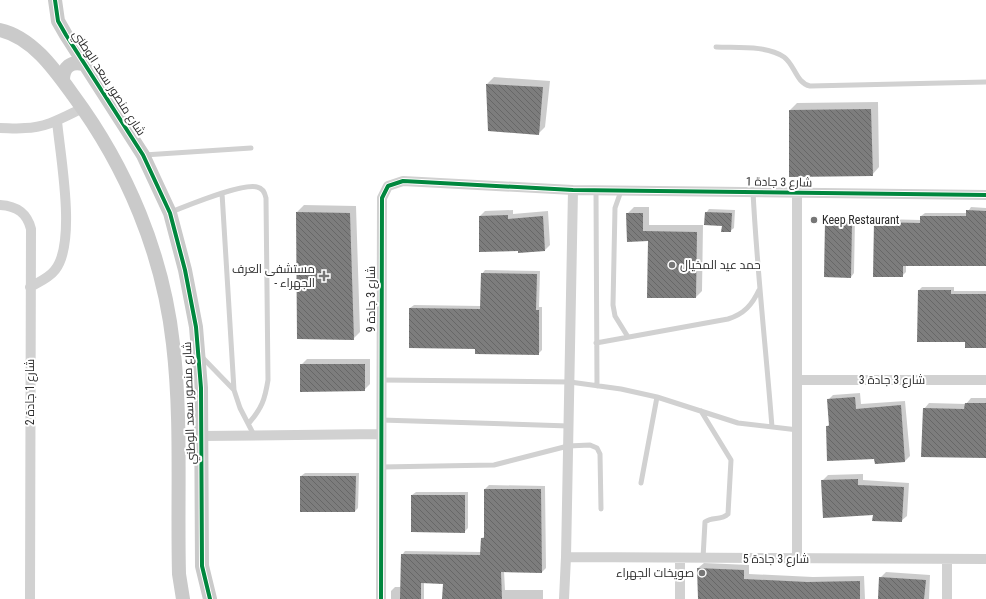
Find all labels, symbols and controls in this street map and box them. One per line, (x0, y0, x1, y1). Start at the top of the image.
street label: شارع منصور سعد الوطني (67, 28, 148, 140)
street label: شارع 3 جادة 1 (746, 174, 812, 191)
place label: Keep Restaurant (822, 213, 900, 227)
marker: Keep Restaurant (809, 215, 819, 225)
place label: حمد عيد المخيال (680, 258, 761, 272)
marker: حمد عيد المخيال (667, 260, 677, 270)
place label: مستشفى العرف - الجهراء (232, 262, 315, 290)
street label: شارع 3 جادة 9 (364, 266, 379, 332)
marker: مستشفى العرف - الجهراء (318, 270, 330, 282)
street label: شارع منصور سعد الوطني (180, 341, 201, 465)
street label: شارع 1 جادة 2 (23, 359, 38, 425)
street label: شارع 3 جادة 3 (859, 373, 925, 388)
street label: شارع 3 جادة 5 (743, 552, 809, 567)
place label: صويخات الجهراء (616, 566, 694, 580)
marker: صويخات الجهراء (697, 568, 707, 578)

